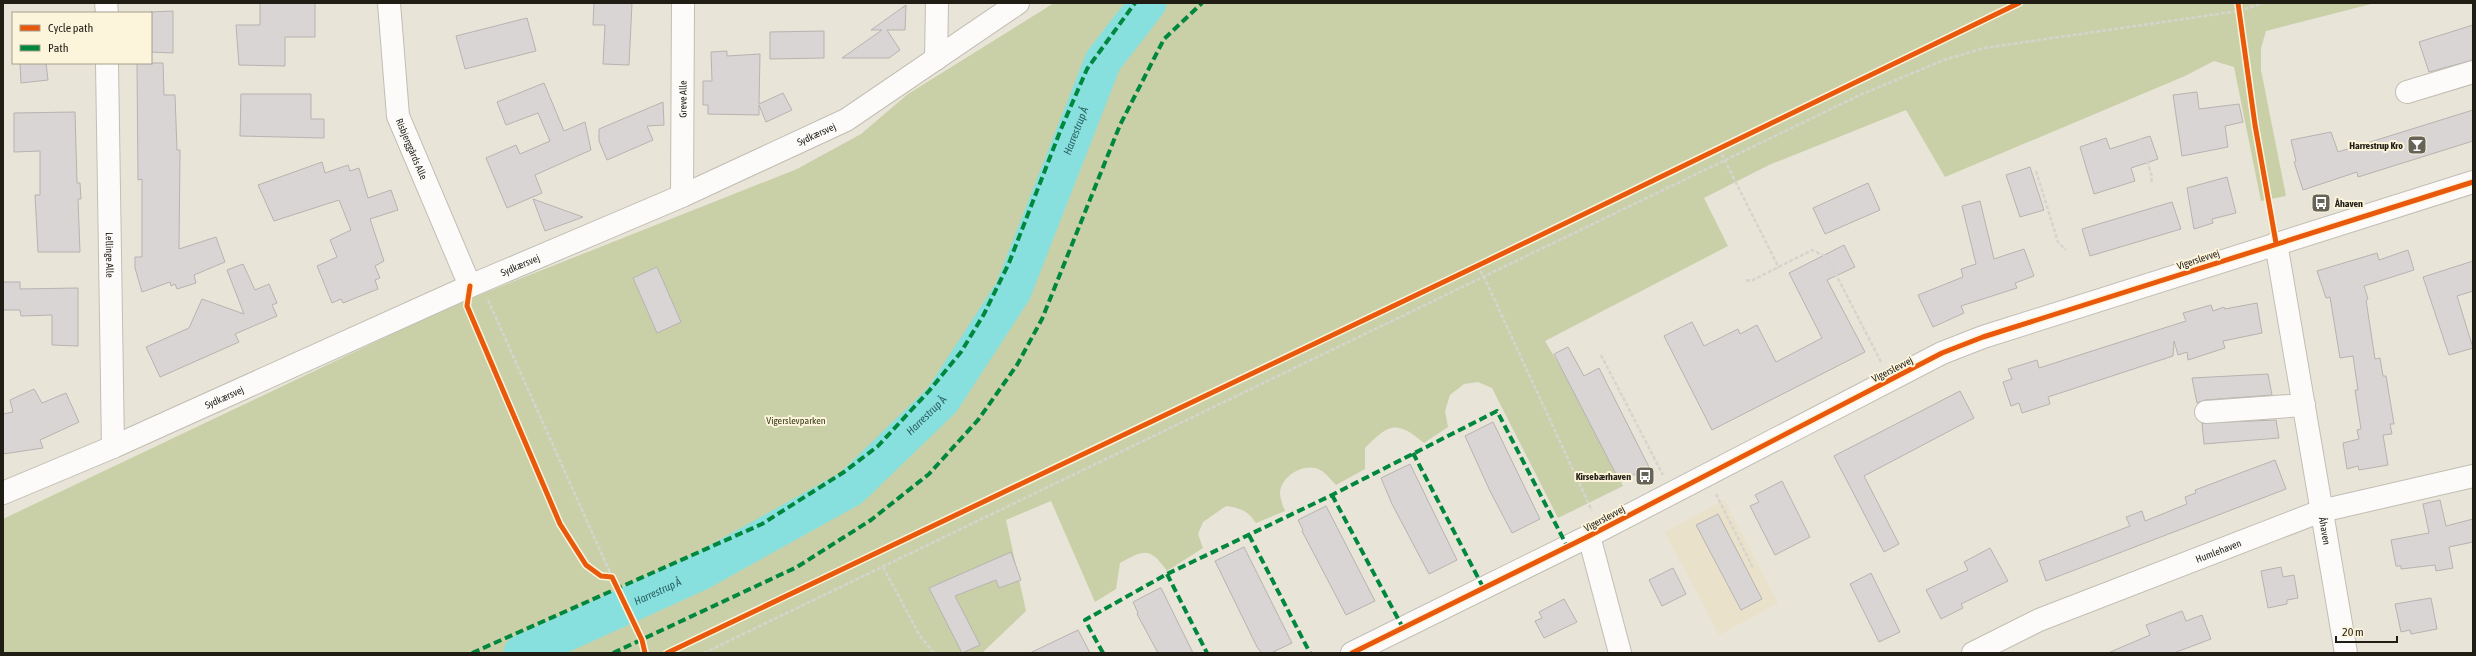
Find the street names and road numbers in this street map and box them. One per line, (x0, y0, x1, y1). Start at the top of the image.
street label: Greve Alle (677, 80, 689, 118)
street label: Risbjerggårds Alle (394, 117, 429, 182)
street label: Sydkærsvej (795, 121, 837, 148)
street label: Lellinge Alle (104, 232, 115, 278)
street label: Vigerslevvej (2175, 247, 2221, 272)
street label: Sydkærsvej (499, 252, 541, 278)
street label: Vigerslevvej (1870, 354, 1914, 384)
street label: Sydkærsvej (203, 384, 245, 411)
street label: Vigerslevvej (1582, 503, 1626, 534)
street label: Åhaven (2317, 516, 2332, 546)
street label: Humlehaven (2194, 537, 2243, 565)

